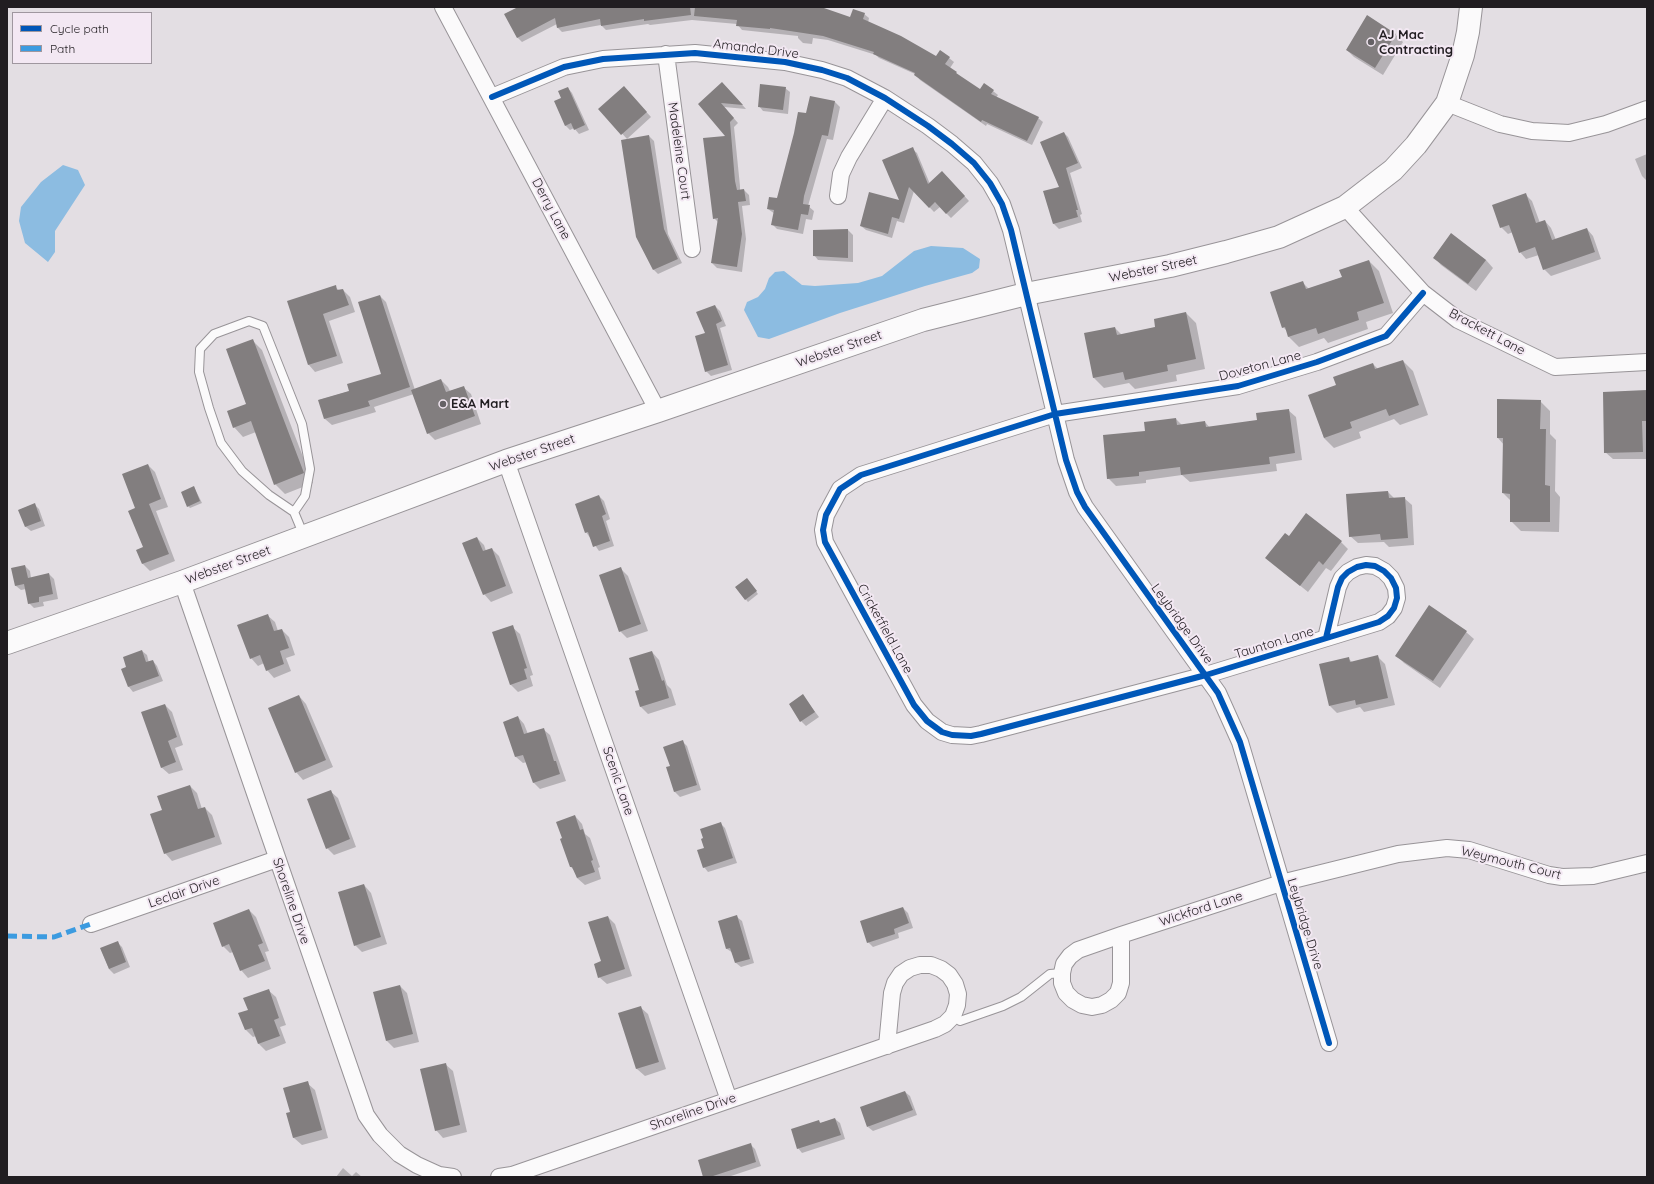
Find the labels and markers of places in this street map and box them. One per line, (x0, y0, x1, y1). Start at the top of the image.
place label: AJ Mac Contracting (1379, 27, 1453, 58)
marker: AJ Mac Contracting (1366, 37, 1376, 47)
place label: E&A Mart (451, 396, 509, 412)
marker: E&A Mart (438, 399, 448, 409)

